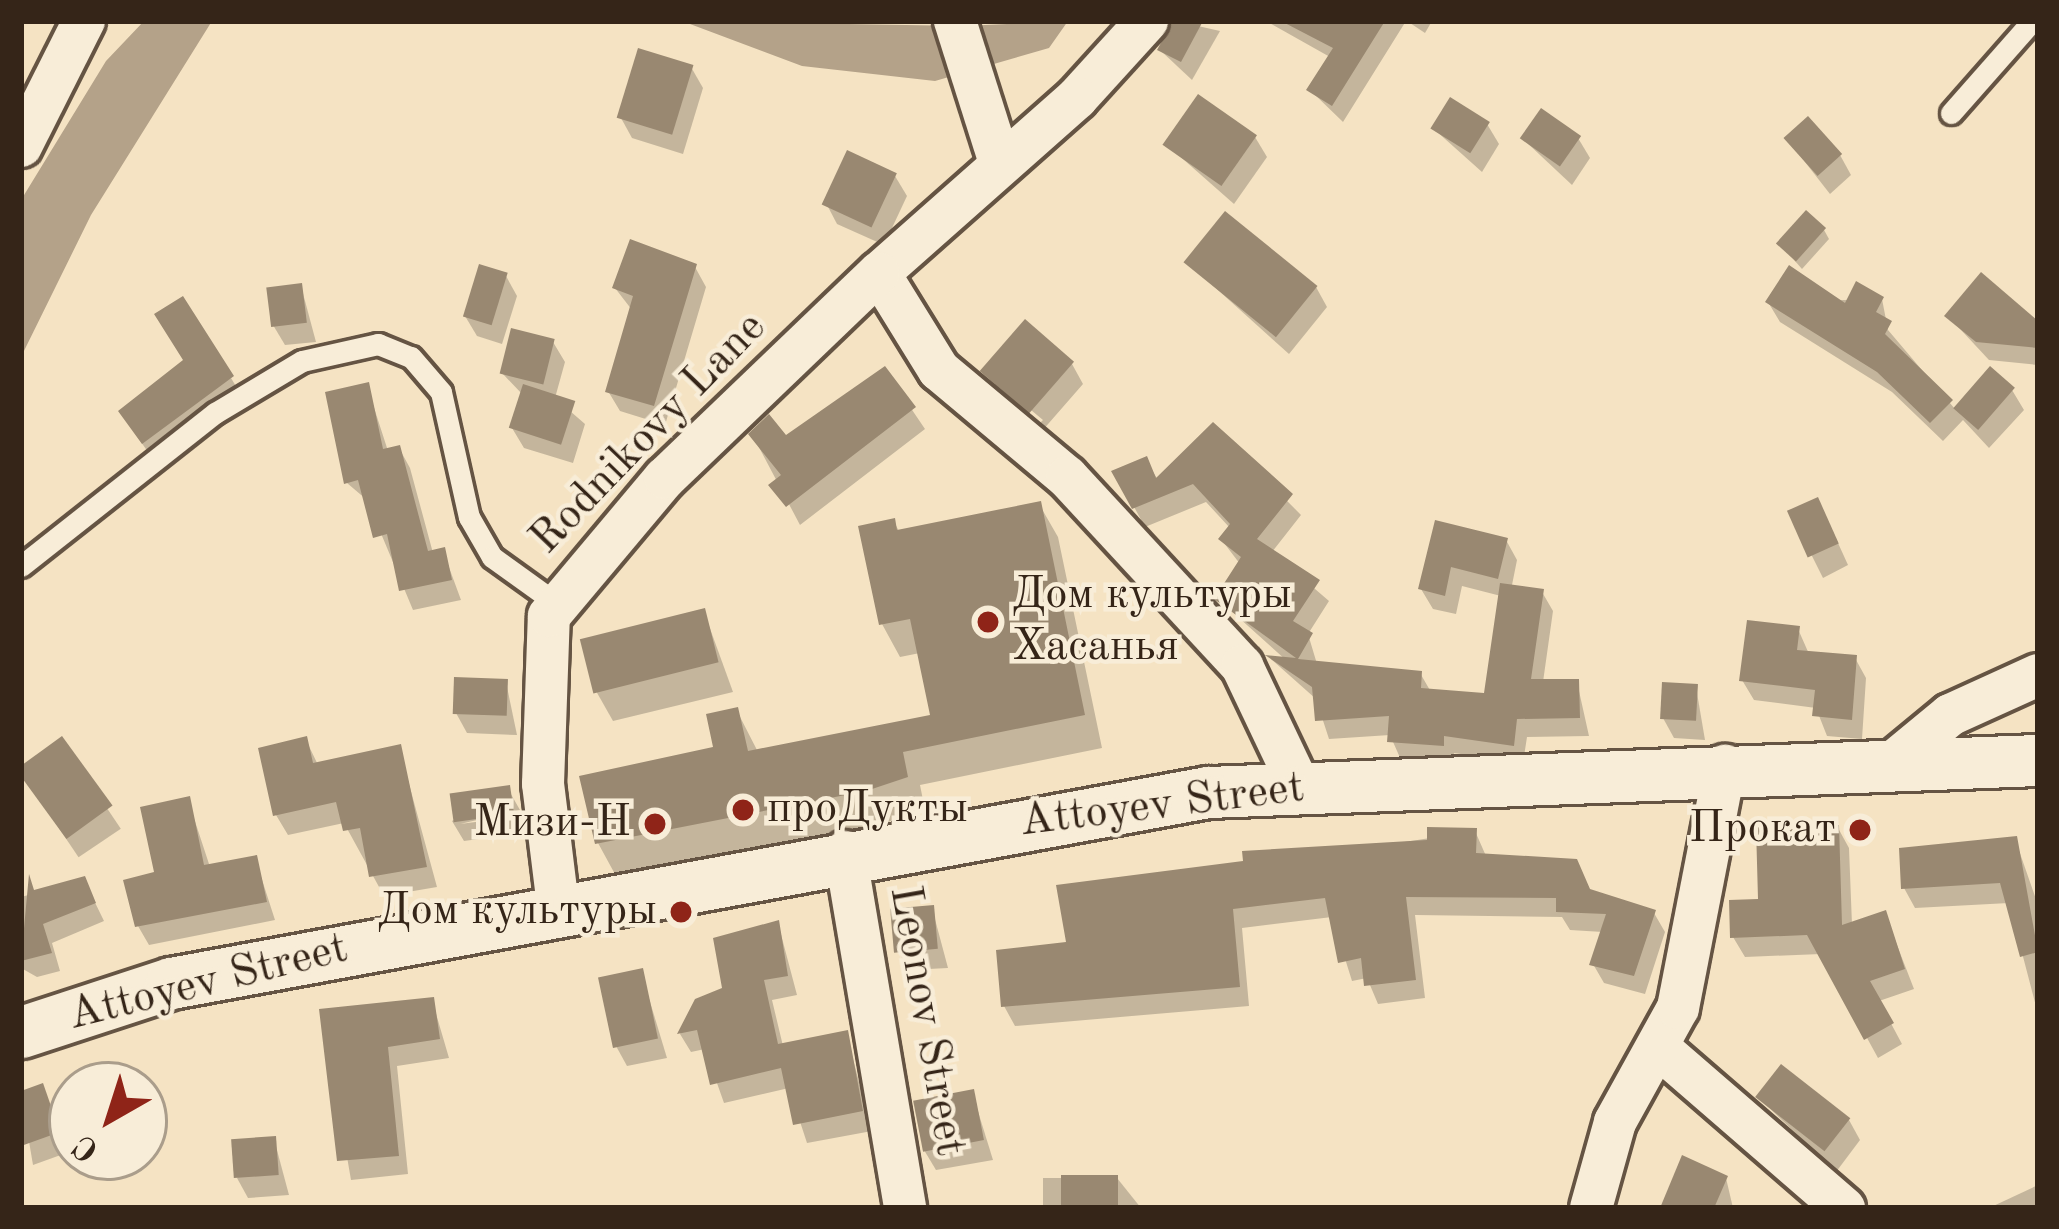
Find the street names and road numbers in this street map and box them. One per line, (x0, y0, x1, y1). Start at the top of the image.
street label: Rodnikovy Lane (520, 302, 778, 566)
street label: Attoyev Street (1017, 762, 1307, 850)
street label: Leonov Street (876, 882, 976, 1160)
street label: Attoyev Street (63, 922, 353, 1044)

